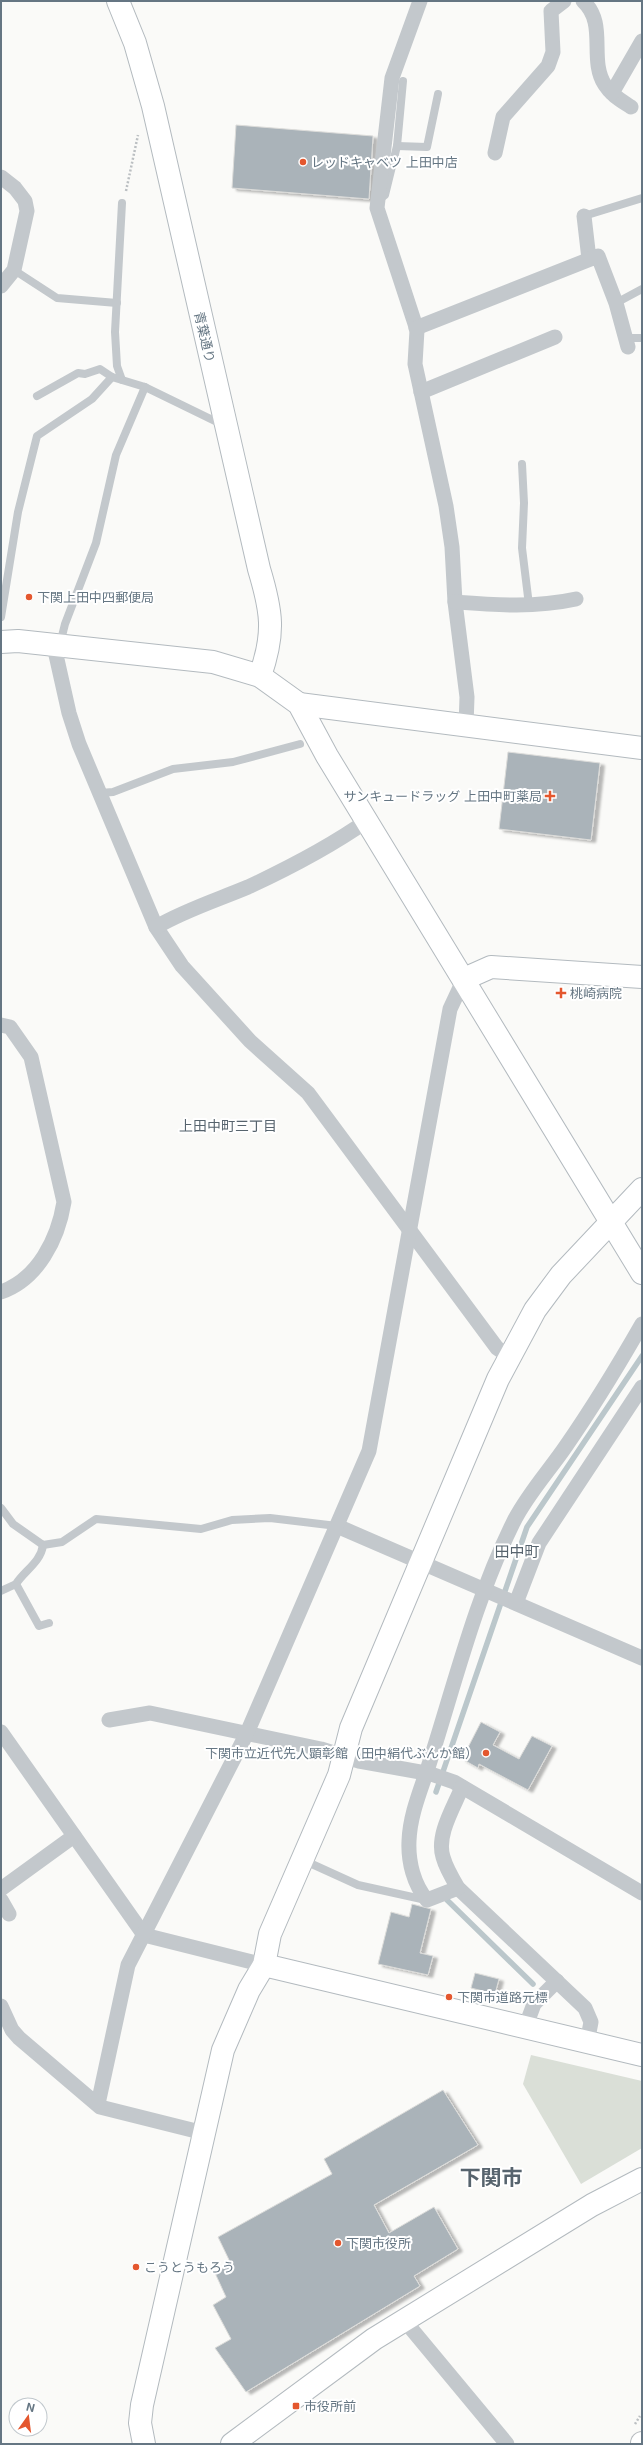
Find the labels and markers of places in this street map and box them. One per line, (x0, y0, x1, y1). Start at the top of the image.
place label: レッドキャベツ 上田中店 (311, 154, 458, 170)
marker: レッドキャベツ 上田中店 (298, 157, 308, 167)
place label: 下関上田中四郵便局 (37, 589, 154, 605)
marker: 下関上田中四郵便局 (24, 592, 34, 602)
place label: サンキュードラッグ 上田中町薬局 (343, 788, 542, 804)
marker: サンキュードラッグ 上田中町薬局 (545, 791, 555, 801)
place label: 桃崎病院 (570, 985, 622, 1001)
marker: 桃崎病院 (555, 987, 567, 999)
place label: 下関市立近代先人顕彰館（田中絹代ぶんか館） (205, 1745, 478, 1761)
marker: 下関市立近代先人顕彰館（田中絹代ぶんか館） (481, 1748, 491, 1758)
place label: 下関市道路元標 (457, 1989, 548, 2005)
marker: 下関市道路元標 (444, 1992, 454, 2002)
place label: 下関市役所 (346, 2235, 411, 2251)
marker: 下関市役所 (333, 2238, 343, 2248)
place label: こうとうもろう (144, 2259, 235, 2275)
marker: こうとうもろう (131, 2262, 141, 2272)
place label: 市役所前 (304, 2398, 356, 2414)
marker: 市役所前 (291, 2401, 301, 2411)

